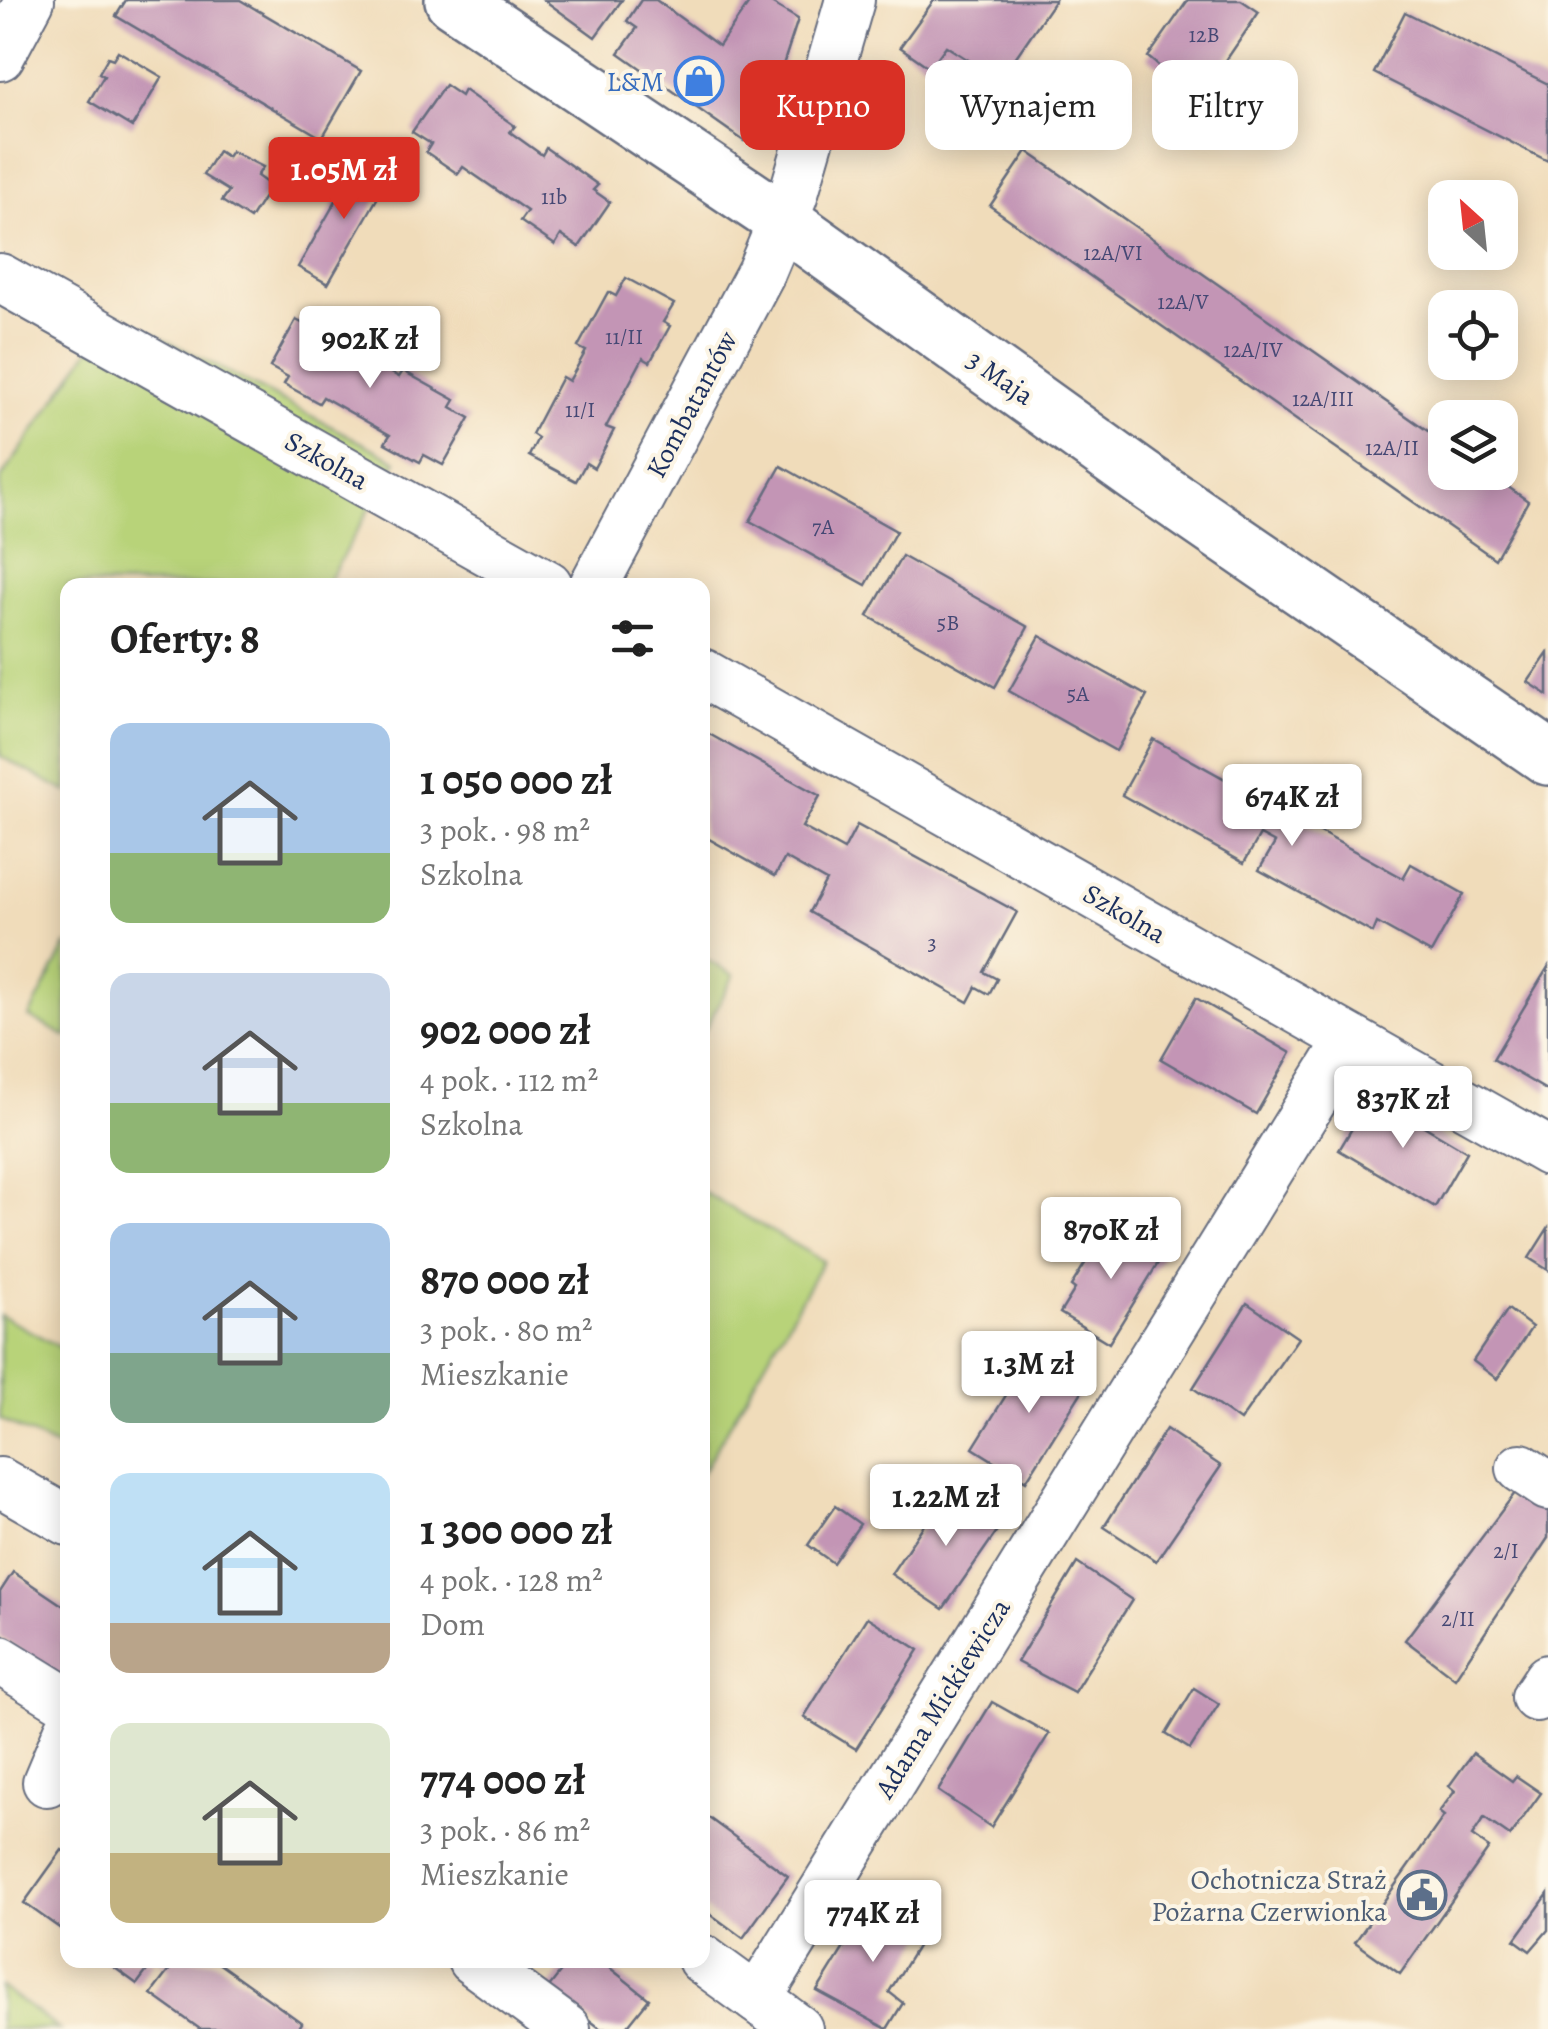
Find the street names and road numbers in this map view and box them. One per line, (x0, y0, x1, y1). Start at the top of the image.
street label: Kombatantów (637, 324, 747, 485)
street label: 3 Maja (959, 341, 1042, 415)
street label: Szkolna (278, 422, 375, 499)
street label: Szkolna (1076, 875, 1173, 953)
street label: Adama Mickiewicza (866, 1591, 1020, 1807)

